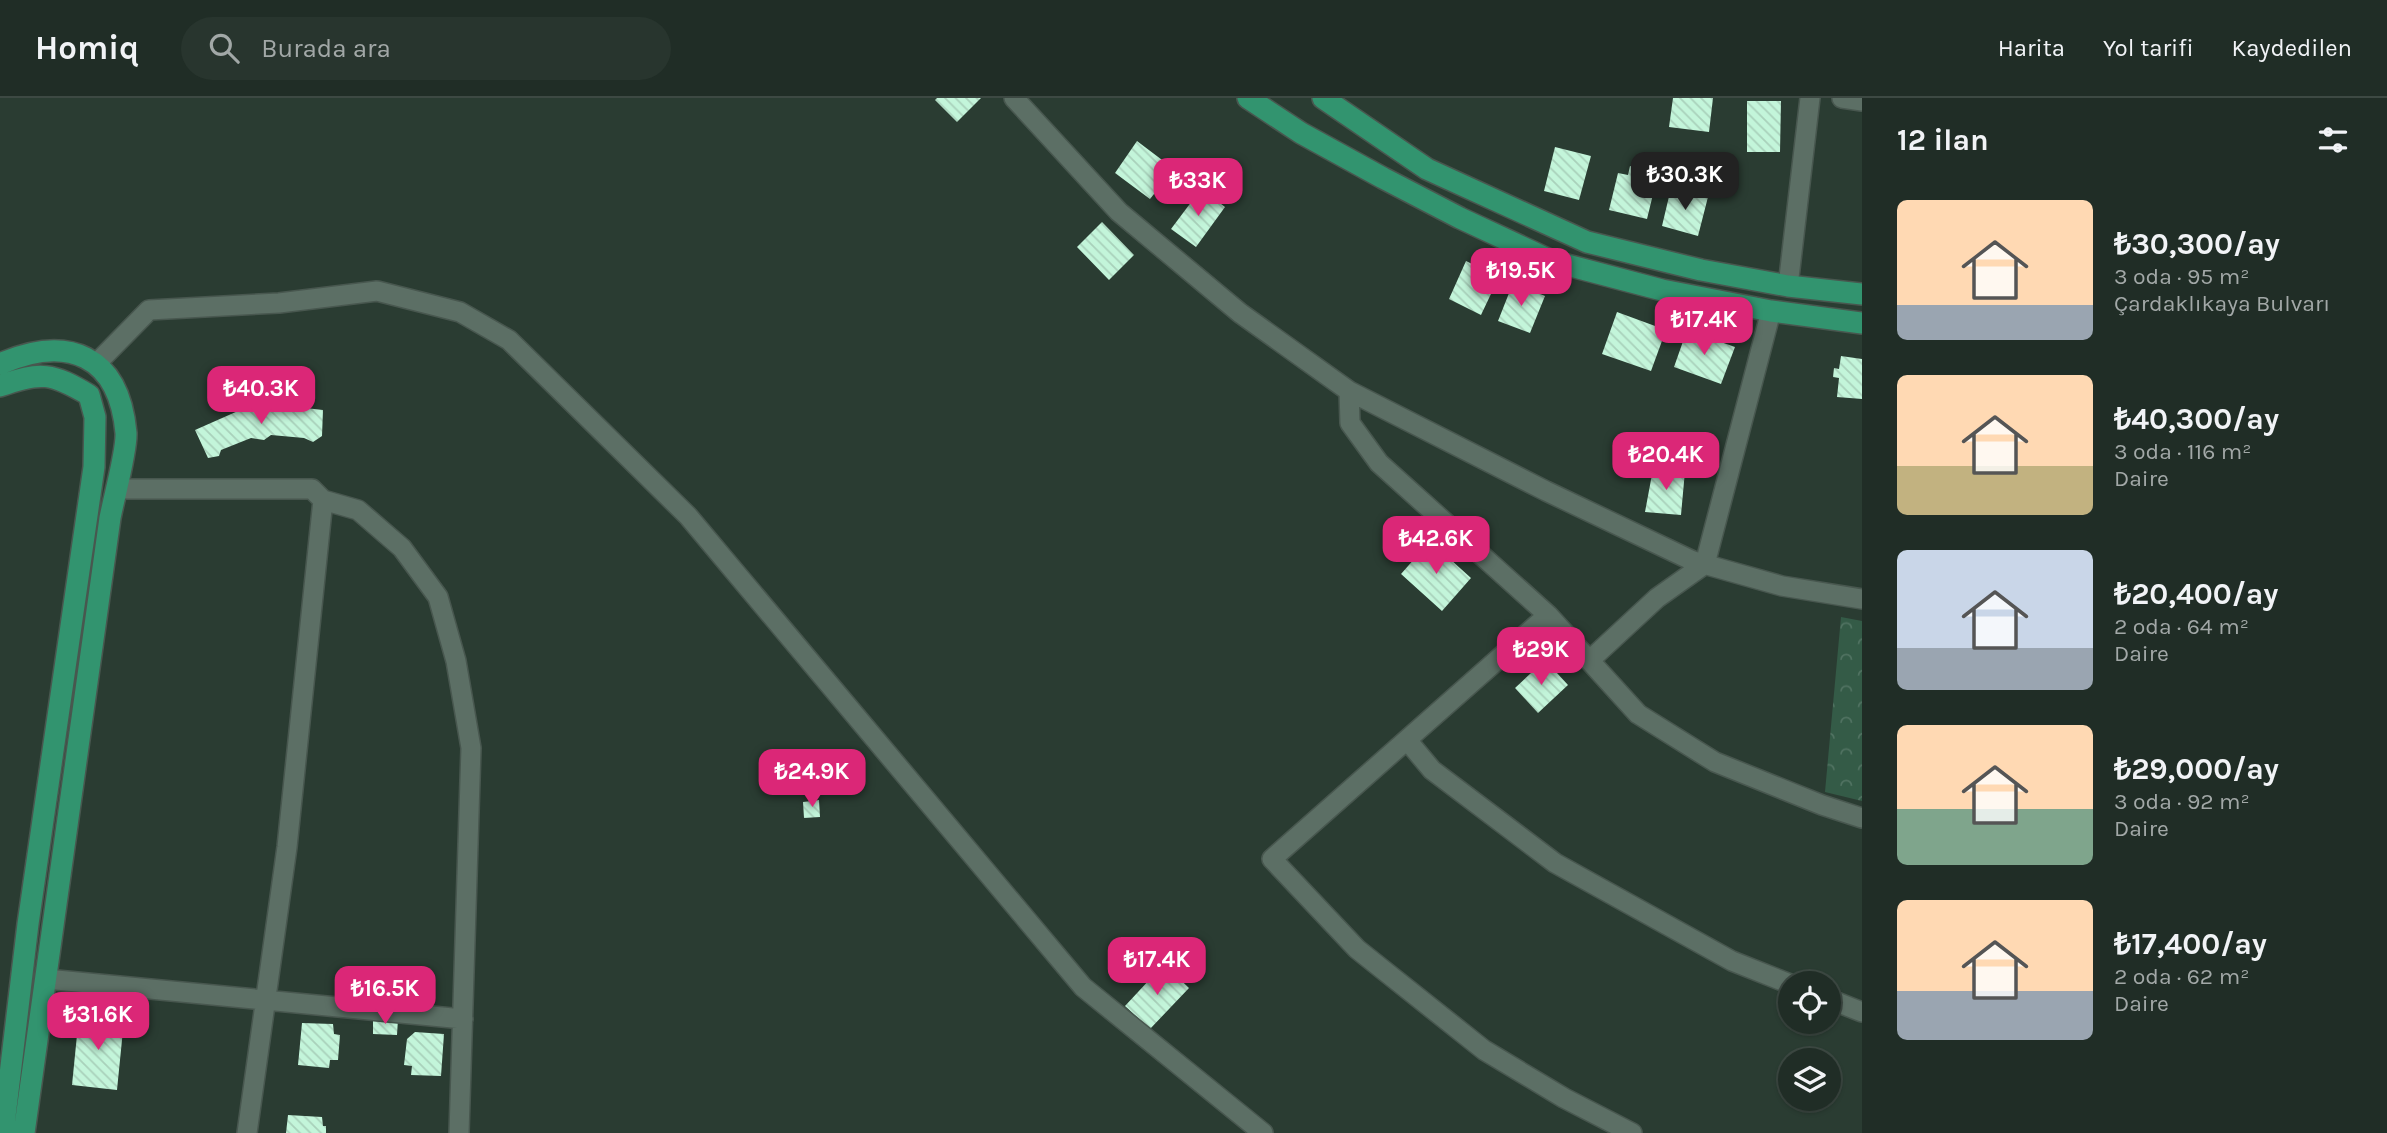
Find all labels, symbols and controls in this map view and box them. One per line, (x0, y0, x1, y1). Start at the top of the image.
search box (181, 17, 671, 80)
text: Homiq (35, 29, 139, 67)
icon: search (205, 29, 243, 67)
text: Burada ara (261, 33, 391, 64)
text: Harita (1998, 34, 2065, 62)
text: Yol tarifi (2103, 34, 2194, 62)
text: Kaydedilen (2232, 34, 2352, 62)
icon: filters (2314, 121, 2352, 159)
text: 12 ilan (1897, 122, 1989, 158)
pin: ₺30.3K (1628, 152, 1742, 212)
pin: ₺33K (1157, 158, 1239, 218)
text: ₺30.3K (1647, 161, 1723, 188)
text: ₺33K (1170, 167, 1226, 194)
text: ₺30,300/ay (2114, 226, 2280, 262)
icon: home (1953, 228, 2037, 312)
pin: ₺19.5K (1464, 248, 1578, 308)
text: ₺19.5K (1487, 257, 1555, 284)
text: 3 oda · 95 m² (2114, 263, 2249, 290)
text: Çardaklıkaya Bulvarı (2114, 290, 2330, 317)
pin: ₺17.4K (1647, 298, 1761, 357)
text: ₺17.4K (1671, 306, 1737, 333)
pin: ₺40.3K (204, 366, 318, 426)
text: ₺40.3K (223, 375, 299, 402)
text: ₺40,300/ay (2114, 401, 2279, 437)
icon: home (1953, 403, 2037, 487)
pin: ₺20.4K (1609, 432, 1723, 492)
text: 3 oda · 116 m² (2114, 438, 2252, 465)
text: ₺20.4K (1628, 441, 1704, 468)
text: Daire (2114, 465, 2169, 492)
pin: ₺42.6K (1379, 517, 1493, 576)
text: ₺42.6K (1399, 525, 1473, 552)
text: ₺20,400/ay (2114, 576, 2278, 612)
icon: home (1953, 578, 2037, 662)
text: 2 oda · 64 m² (2114, 613, 2249, 640)
pin: ₺29K (1500, 628, 1582, 687)
text: ₺29K (1513, 636, 1569, 663)
text: Daire (2114, 640, 2169, 667)
pin: ₺24.9K (755, 750, 869, 809)
text: ₺29,000/ay (2114, 751, 2279, 787)
icon: home (1953, 753, 2037, 837)
text: ₺24.9K (775, 758, 849, 785)
text: 3 oda · 92 m² (2114, 788, 2250, 815)
text: Daire (2114, 815, 2169, 842)
text: ₺17,400/ay (2114, 926, 2267, 962)
icon: home (1953, 928, 2037, 1012)
pin: ₺17.4K (1100, 937, 1214, 997)
text: ₺17.4K (1124, 946, 1190, 973)
text: 2 oda · 62 m² (2114, 963, 2249, 990)
pin: ₺16.5K (328, 967, 442, 1026)
map controls (1778, 971, 1841, 1111)
button: locate (1778, 971, 1841, 1034)
text: ₺16.5K (351, 975, 419, 1002)
text: Daire (2114, 990, 2169, 1017)
pin: ₺31.6K (41, 992, 155, 1052)
text: ₺31.6K (63, 1001, 133, 1028)
button: layers (1778, 1048, 1841, 1111)

